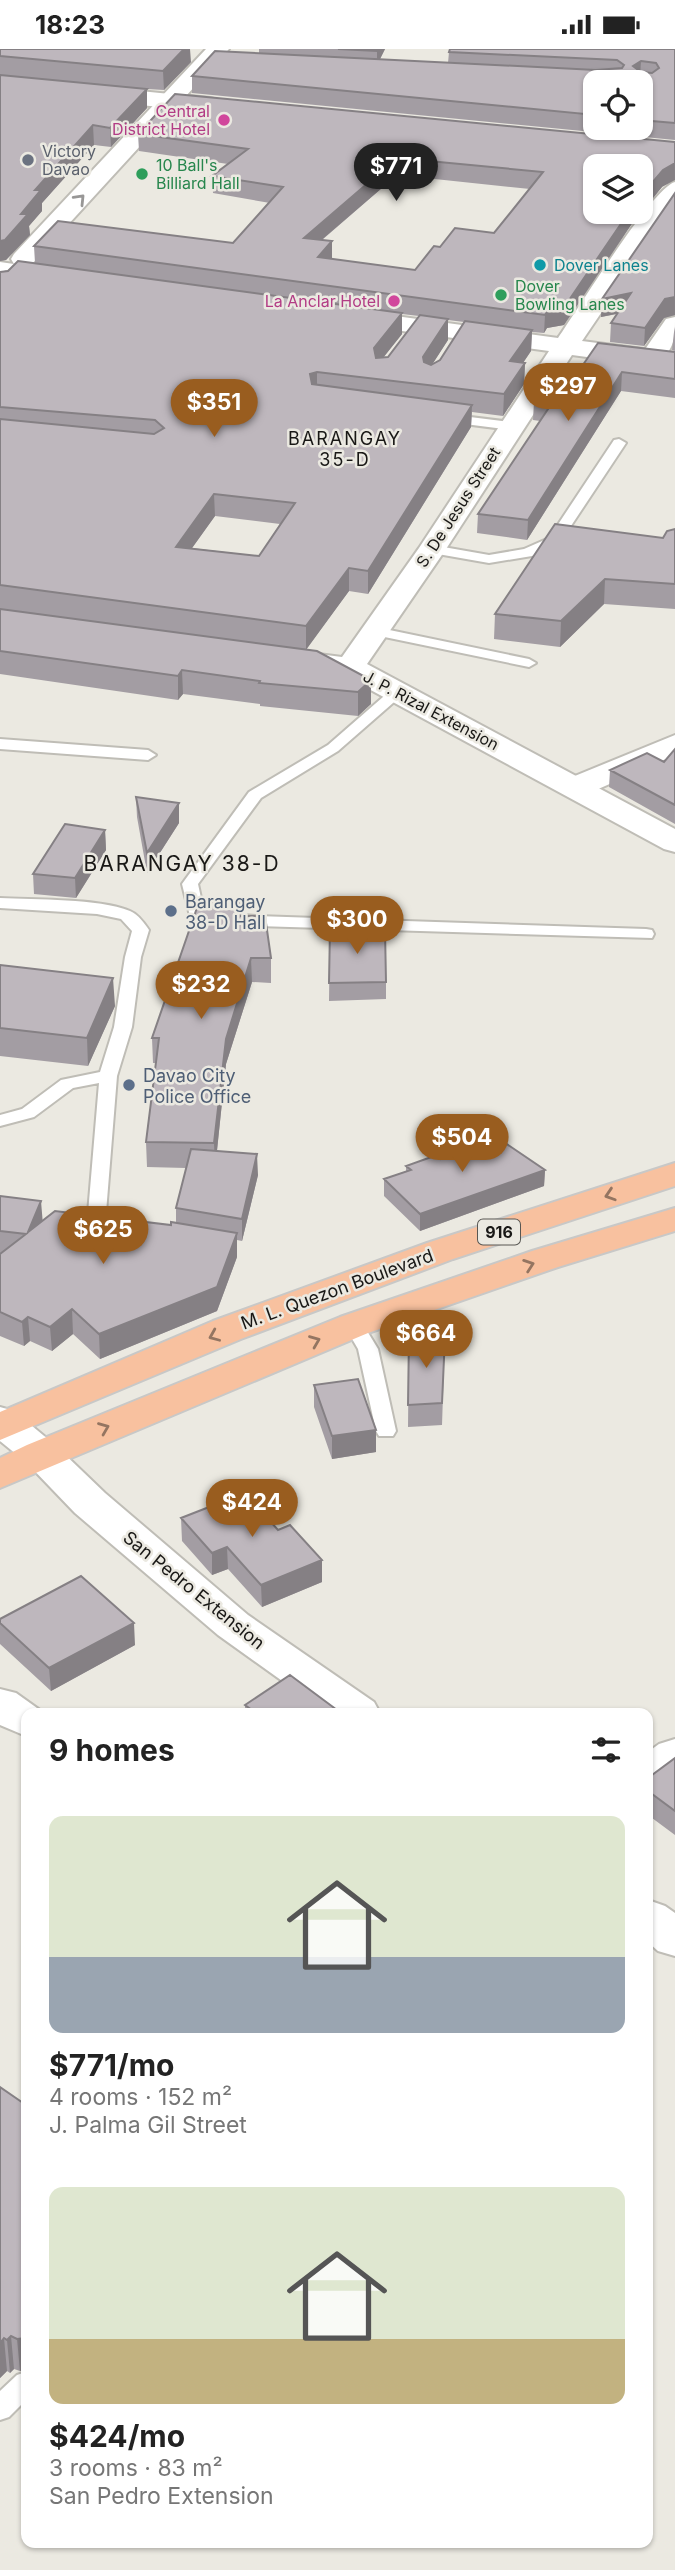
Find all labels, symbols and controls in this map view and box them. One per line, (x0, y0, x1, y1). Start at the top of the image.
text: 18:23 (35, 9, 105, 40)
map controls (583, 70, 653, 224)
button: locate (583, 70, 653, 140)
place label: Central District Hotel (112, 101, 210, 139)
marker: Central District Hotel (216, 112, 232, 128)
place label: Victory Davao (42, 141, 96, 179)
pin: $771 (355, 143, 437, 203)
marker: Victory Davao (20, 152, 36, 168)
text: $771 (370, 152, 422, 180)
button: layers (583, 154, 653, 224)
place label: 10 Ball's Billiard Hall (156, 155, 240, 193)
marker: 10 Ball's Billiard Hall (134, 166, 150, 182)
one-way arrow (72, 194, 85, 207)
place label: Dover Lanes (554, 255, 649, 275)
marker: Dover Lanes (532, 257, 548, 273)
place label: Dover Bowling Lanes (515, 276, 625, 314)
marker: Dover Bowling Lanes (493, 287, 509, 303)
place label: La Anclar Hotel (265, 291, 380, 311)
marker: La Anclar Hotel (386, 293, 402, 309)
pin: $297 (527, 363, 609, 423)
text: $297 (539, 372, 597, 400)
pin: $351 (173, 379, 255, 439)
text: $351 (187, 388, 241, 416)
district label: BARANGAY 35-D (288, 428, 402, 470)
street label: S. De Jesus Street (412, 443, 504, 571)
street label: J. P. Rizal Extension (360, 666, 502, 754)
district label: BARANGAY 38-D (83, 851, 281, 876)
place label: Barangay 38-D Hall (185, 891, 266, 933)
pin: $300 (316, 897, 398, 956)
marker: Barangay 38-D Hall (163, 903, 179, 919)
text: $300 (327, 905, 387, 933)
pin: $232 (160, 961, 242, 1021)
text: $232 (172, 970, 230, 998)
place label: Davao City Police Office (143, 1065, 251, 1107)
marker: Davao City Police Office (121, 1077, 137, 1093)
pin: $504 (421, 1115, 503, 1174)
text: $504 (432, 1123, 492, 1151)
one-way arrow (604, 1187, 617, 1201)
pin: $625 (62, 1207, 144, 1266)
text: $625 (73, 1215, 133, 1243)
road number: 916 (478, 1219, 520, 1245)
street label: M. L. Quezon Boulevard (238, 1244, 436, 1334)
one-way arrow (522, 1259, 534, 1273)
pin: $664 (385, 1311, 467, 1370)
text: $664 (396, 1319, 456, 1347)
one-way arrow (209, 1327, 221, 1341)
one-way arrow (308, 1336, 320, 1350)
one-way arrow (98, 1423, 110, 1437)
pin: $424 (211, 1479, 293, 1539)
text: $424 (222, 1488, 282, 1516)
street label: San Pedro Extension (119, 1527, 269, 1653)
icon: filters (587, 1731, 625, 1769)
text: 9 homes (49, 1732, 175, 1768)
icon: home (274, 1862, 400, 1988)
text: $771/mo (49, 2047, 174, 2083)
text: 4 rooms · 152 m² (49, 2083, 232, 2111)
text: J. Palma Gil Street (49, 2111, 247, 2139)
icon: home (274, 2233, 400, 2359)
text: $424/mo (49, 2418, 185, 2454)
text: 3 rooms · 83 m² (49, 2454, 223, 2482)
text: San Pedro Extension (49, 2482, 274, 2510)

